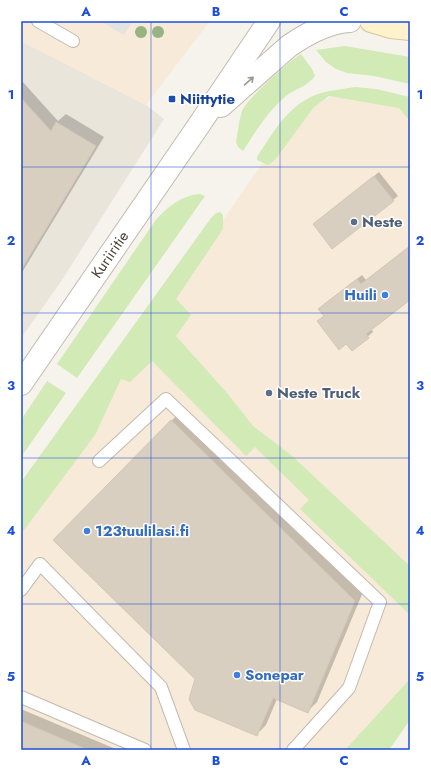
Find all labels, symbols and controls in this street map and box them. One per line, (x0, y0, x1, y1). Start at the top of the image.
text: A (80, 2, 91, 21)
text: B (212, 2, 221, 21)
text: C (339, 2, 349, 21)
one-way arrow (244, 77, 254, 86)
text: 1 (8, 85, 14, 104)
text: 1 (417, 85, 423, 104)
place label: Niittytie (180, 88, 235, 110)
marker: Niittytie (167, 94, 177, 104)
place label: Neste (362, 211, 403, 233)
marker: Neste (349, 217, 359, 227)
street label: Kuriiritie (86, 226, 134, 283)
text: 2 (7, 231, 15, 250)
text: 2 (416, 231, 424, 250)
place label: Huili (344, 284, 377, 306)
marker: Huili (380, 290, 390, 300)
text: 3 (7, 376, 15, 395)
text: 3 (416, 376, 424, 395)
place label: Neste Truck (277, 382, 361, 404)
marker: Neste Truck (264, 388, 274, 398)
place label: 123tuulilasi.fi (95, 520, 189, 542)
text: 4 (6, 521, 16, 540)
text: 4 (415, 521, 425, 540)
marker: 123tuulilasi.fi (82, 526, 92, 536)
place label: Sonepar (245, 664, 305, 686)
text: 5 (7, 667, 15, 686)
text: 5 (416, 667, 424, 686)
marker: Sonepar (232, 670, 242, 680)
text: A (80, 751, 91, 770)
text: B (212, 751, 221, 770)
text: C (339, 751, 349, 770)

